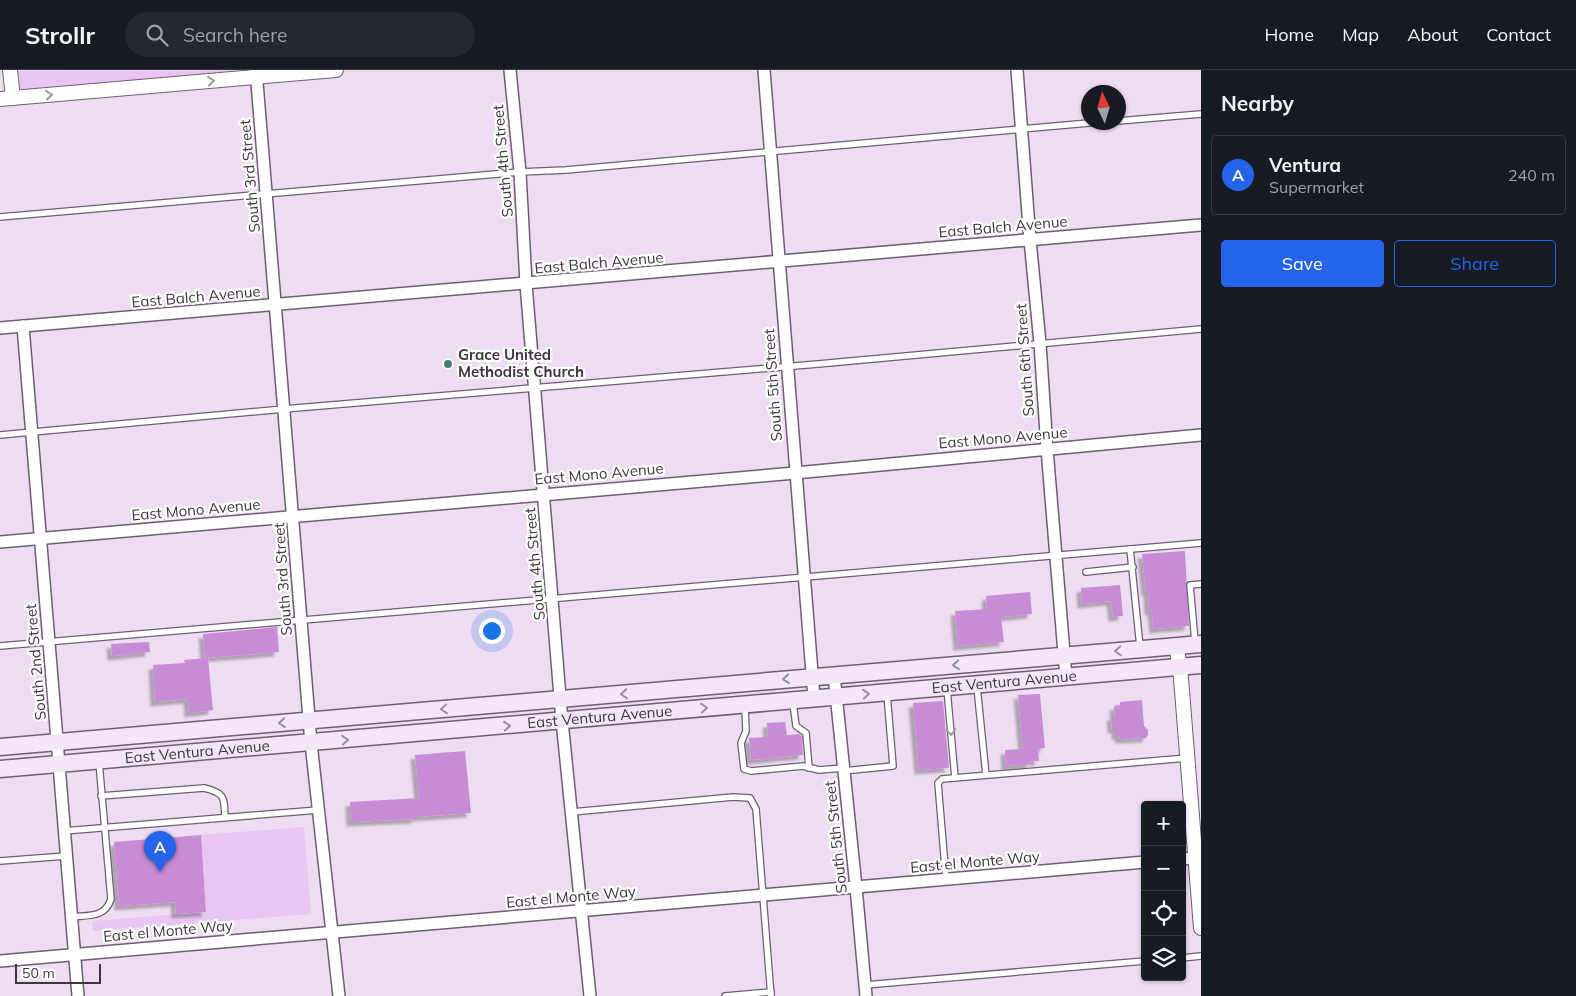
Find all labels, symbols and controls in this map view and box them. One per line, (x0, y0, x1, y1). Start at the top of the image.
search box (125, 12, 475, 57)
text: Strollr (25, 20, 95, 50)
icon: search (143, 21, 171, 49)
text: Search here (183, 23, 287, 47)
text: Home (1264, 23, 1314, 46)
text: Map (1342, 23, 1379, 46)
text: About (1407, 23, 1458, 46)
text: Contact (1486, 23, 1551, 46)
one-way arrow (207, 76, 215, 87)
north arrow (1081, 85, 1126, 130)
one-way arrow (45, 89, 53, 100)
text: Nearby (1221, 90, 1294, 116)
street label: South 4th Street (488, 104, 517, 218)
street label: South 3rd Street (235, 119, 264, 233)
text: Ventura (1269, 153, 1341, 177)
text: A (1232, 165, 1244, 185)
text: 240 m (1508, 165, 1555, 185)
text: Supermarket (1269, 177, 1364, 197)
street label: East Balch Avenue (938, 211, 1068, 242)
button: Save (1221, 240, 1384, 287)
button: Share (1394, 240, 1556, 287)
street label: East Balch Avenue (534, 247, 664, 278)
street label: East Balch Avenue (131, 281, 261, 312)
street label: South 6th Street (1011, 303, 1038, 417)
street label: South 5th Street (759, 328, 786, 442)
place label: Grace United Methodist Church (458, 345, 584, 381)
marker: Grace United Methodist Church (442, 358, 454, 370)
street label: East Mono Avenue (938, 422, 1068, 453)
street label: East Mono Avenue (534, 458, 664, 489)
street label: East Mono Avenue (131, 494, 261, 525)
street label: South 4th Street (520, 507, 549, 621)
street label: South 3rd Street (269, 522, 296, 636)
street label: South 2nd Street (21, 603, 50, 721)
your location (479, 618, 505, 644)
one-way arrow (1113, 645, 1121, 656)
one-way arrow (951, 659, 959, 670)
street label: East Ventura Avenue (931, 666, 1077, 697)
one-way arrow (781, 674, 789, 685)
one-way arrow (619, 688, 627, 699)
one-way arrow (862, 688, 870, 699)
street label: East Ventura Avenue (526, 701, 673, 732)
one-way arrow (440, 703, 448, 714)
one-way arrow (700, 703, 708, 714)
one-way arrow (278, 717, 286, 728)
one-way arrow (503, 720, 511, 731)
one-way arrow (945, 729, 956, 737)
one-way arrow (341, 735, 349, 746)
street label: East Ventura Avenue (124, 736, 270, 767)
street label: South 5th Street (820, 780, 851, 894)
map controls (1141, 801, 1186, 981)
button: + (1141, 801, 1186, 846)
pin: A (144, 831, 176, 872)
street label: East el Monte Way (909, 846, 1041, 877)
button: − (1141, 846, 1186, 891)
street label: East el Monte Way (505, 881, 637, 912)
button: locate (1141, 891, 1186, 936)
street label: East el Monte Way (102, 915, 234, 946)
button: layers (1141, 936, 1186, 981)
scale bar (15, 961, 101, 984)
text: 50 m (22, 964, 55, 982)

